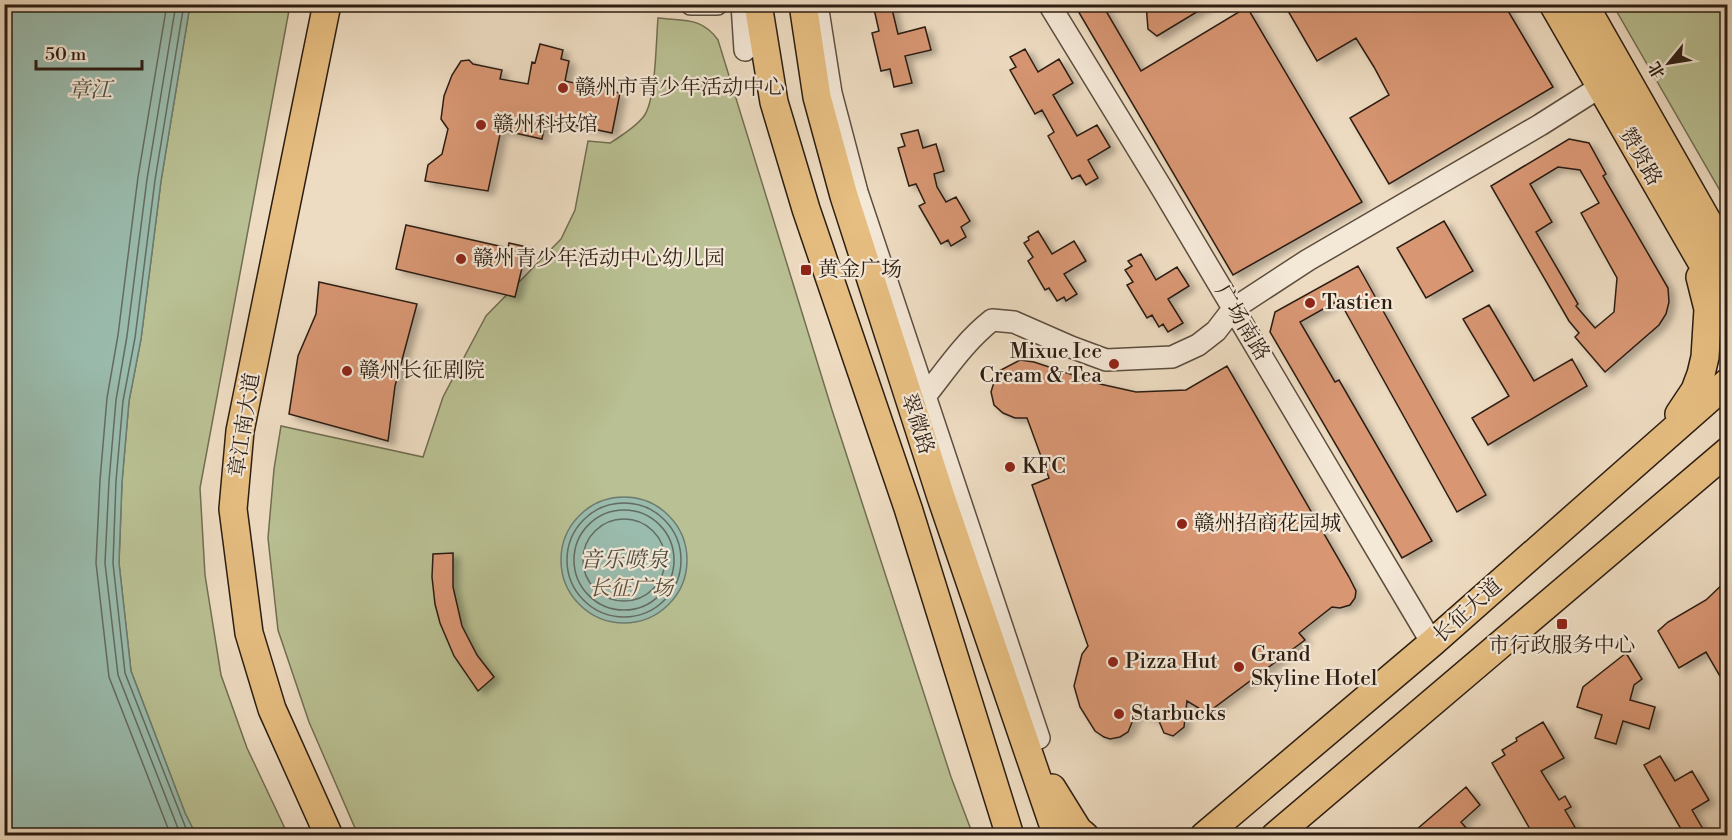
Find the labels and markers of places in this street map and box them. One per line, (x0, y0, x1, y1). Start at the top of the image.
place label: 赣州市青少年活动中心 (575, 75, 785, 101)
marker: 赣州市青少年活动中心 (556, 81, 570, 95)
place label: 赣州科技馆 (493, 112, 598, 138)
marker: 赣州科技馆 (474, 118, 488, 132)
place label: 赣州青少年活动中心幼儿园 (473, 246, 725, 272)
marker: 赣州青少年活动中心幼儿园 (454, 252, 468, 266)
place label: 黄金广场 (818, 257, 902, 283)
marker: 黄金广场 (799, 263, 813, 277)
place label: Tastien (1322, 290, 1394, 316)
marker: Tastien (1303, 296, 1317, 310)
place label: Mixue Ice Cream & Tea (979, 339, 1102, 389)
marker: Mixue Ice Cream & Tea (1107, 357, 1121, 371)
place label: 赣州长征剧院 (359, 358, 485, 384)
marker: 赣州长征剧院 (340, 364, 354, 378)
place label: KFC (1022, 454, 1066, 480)
marker: KFC (1003, 460, 1017, 474)
place label: 赣州招商花园城 (1194, 511, 1341, 537)
marker: 赣州招商花园城 (1175, 517, 1189, 531)
marker: 市行政服务中心 (1555, 617, 1569, 631)
place label: 市行政服务中心 (1489, 633, 1636, 659)
place label: Grand Skyline Hotel (1251, 642, 1377, 692)
place label: Pizza Hut (1125, 649, 1218, 675)
marker: Pizza Hut (1106, 655, 1120, 669)
marker: Grand Skyline Hotel (1232, 660, 1246, 674)
place label: Starbucks (1131, 701, 1226, 727)
marker: Starbucks (1112, 707, 1126, 721)

